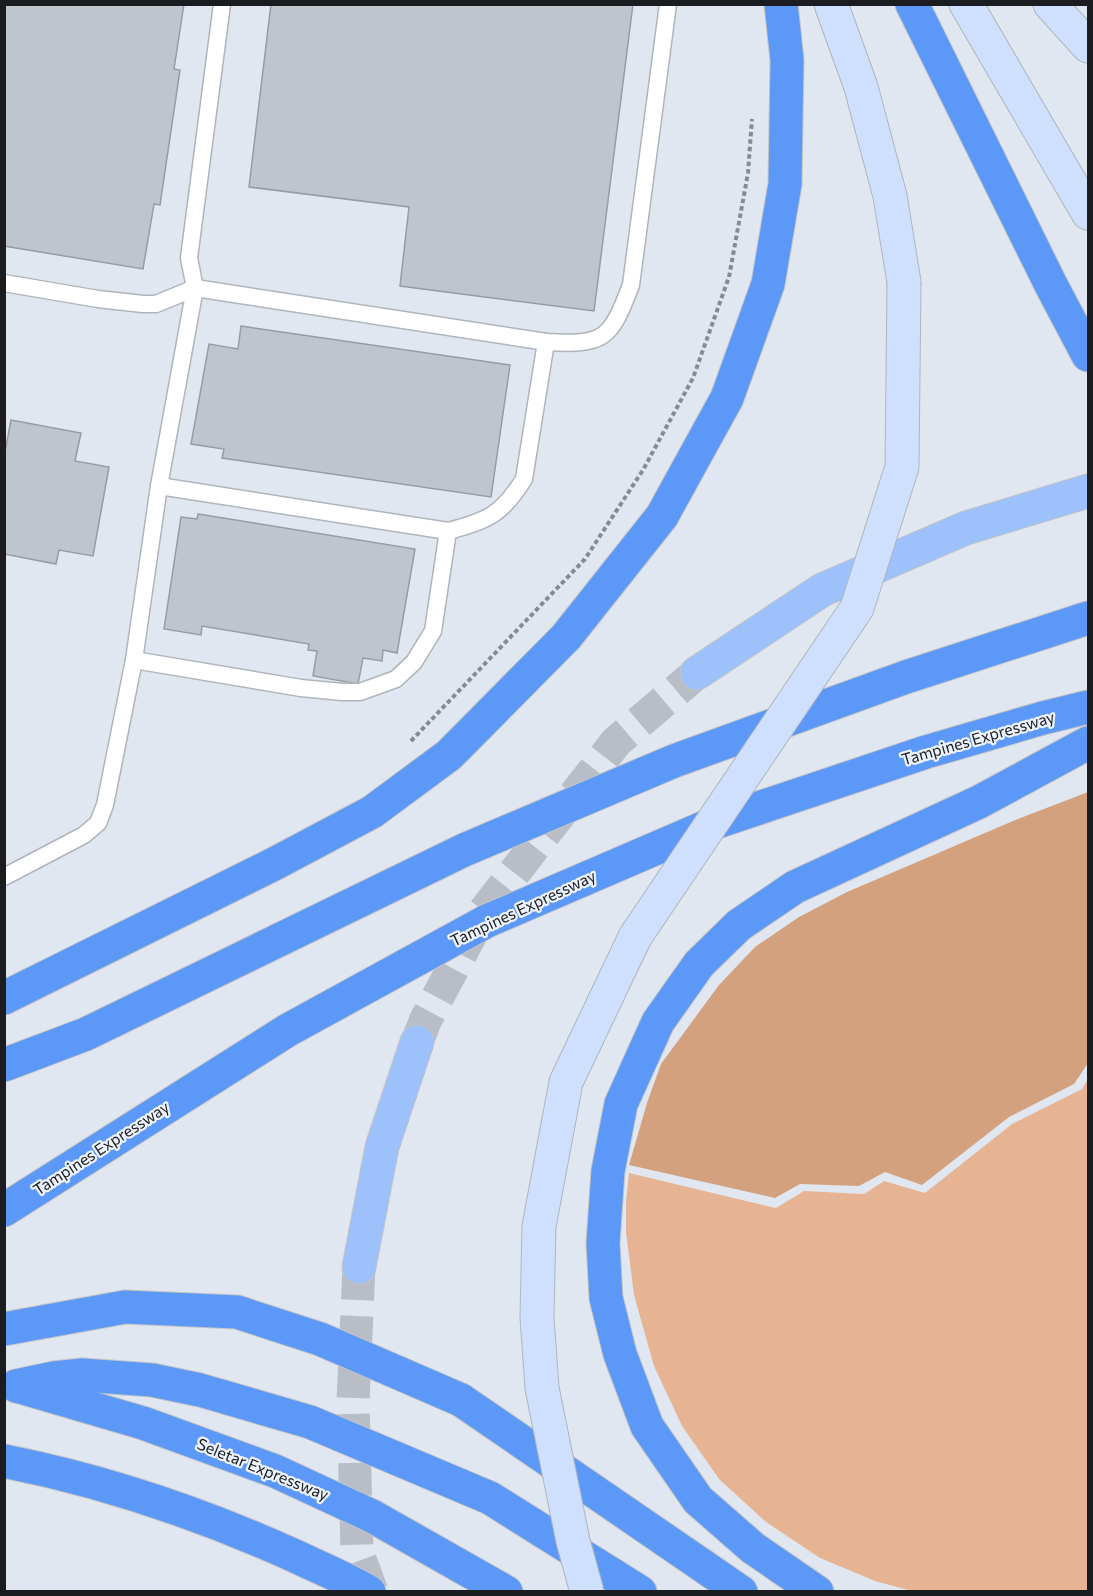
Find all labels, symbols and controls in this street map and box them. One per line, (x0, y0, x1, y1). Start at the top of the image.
street label: Tampines Expressway (899, 707, 1057, 768)
street label: Tampines Expressway (447, 865, 599, 950)
street label: Tampines Expressway (29, 1097, 172, 1199)
street label: Seletar Expressway (195, 1433, 332, 1504)

